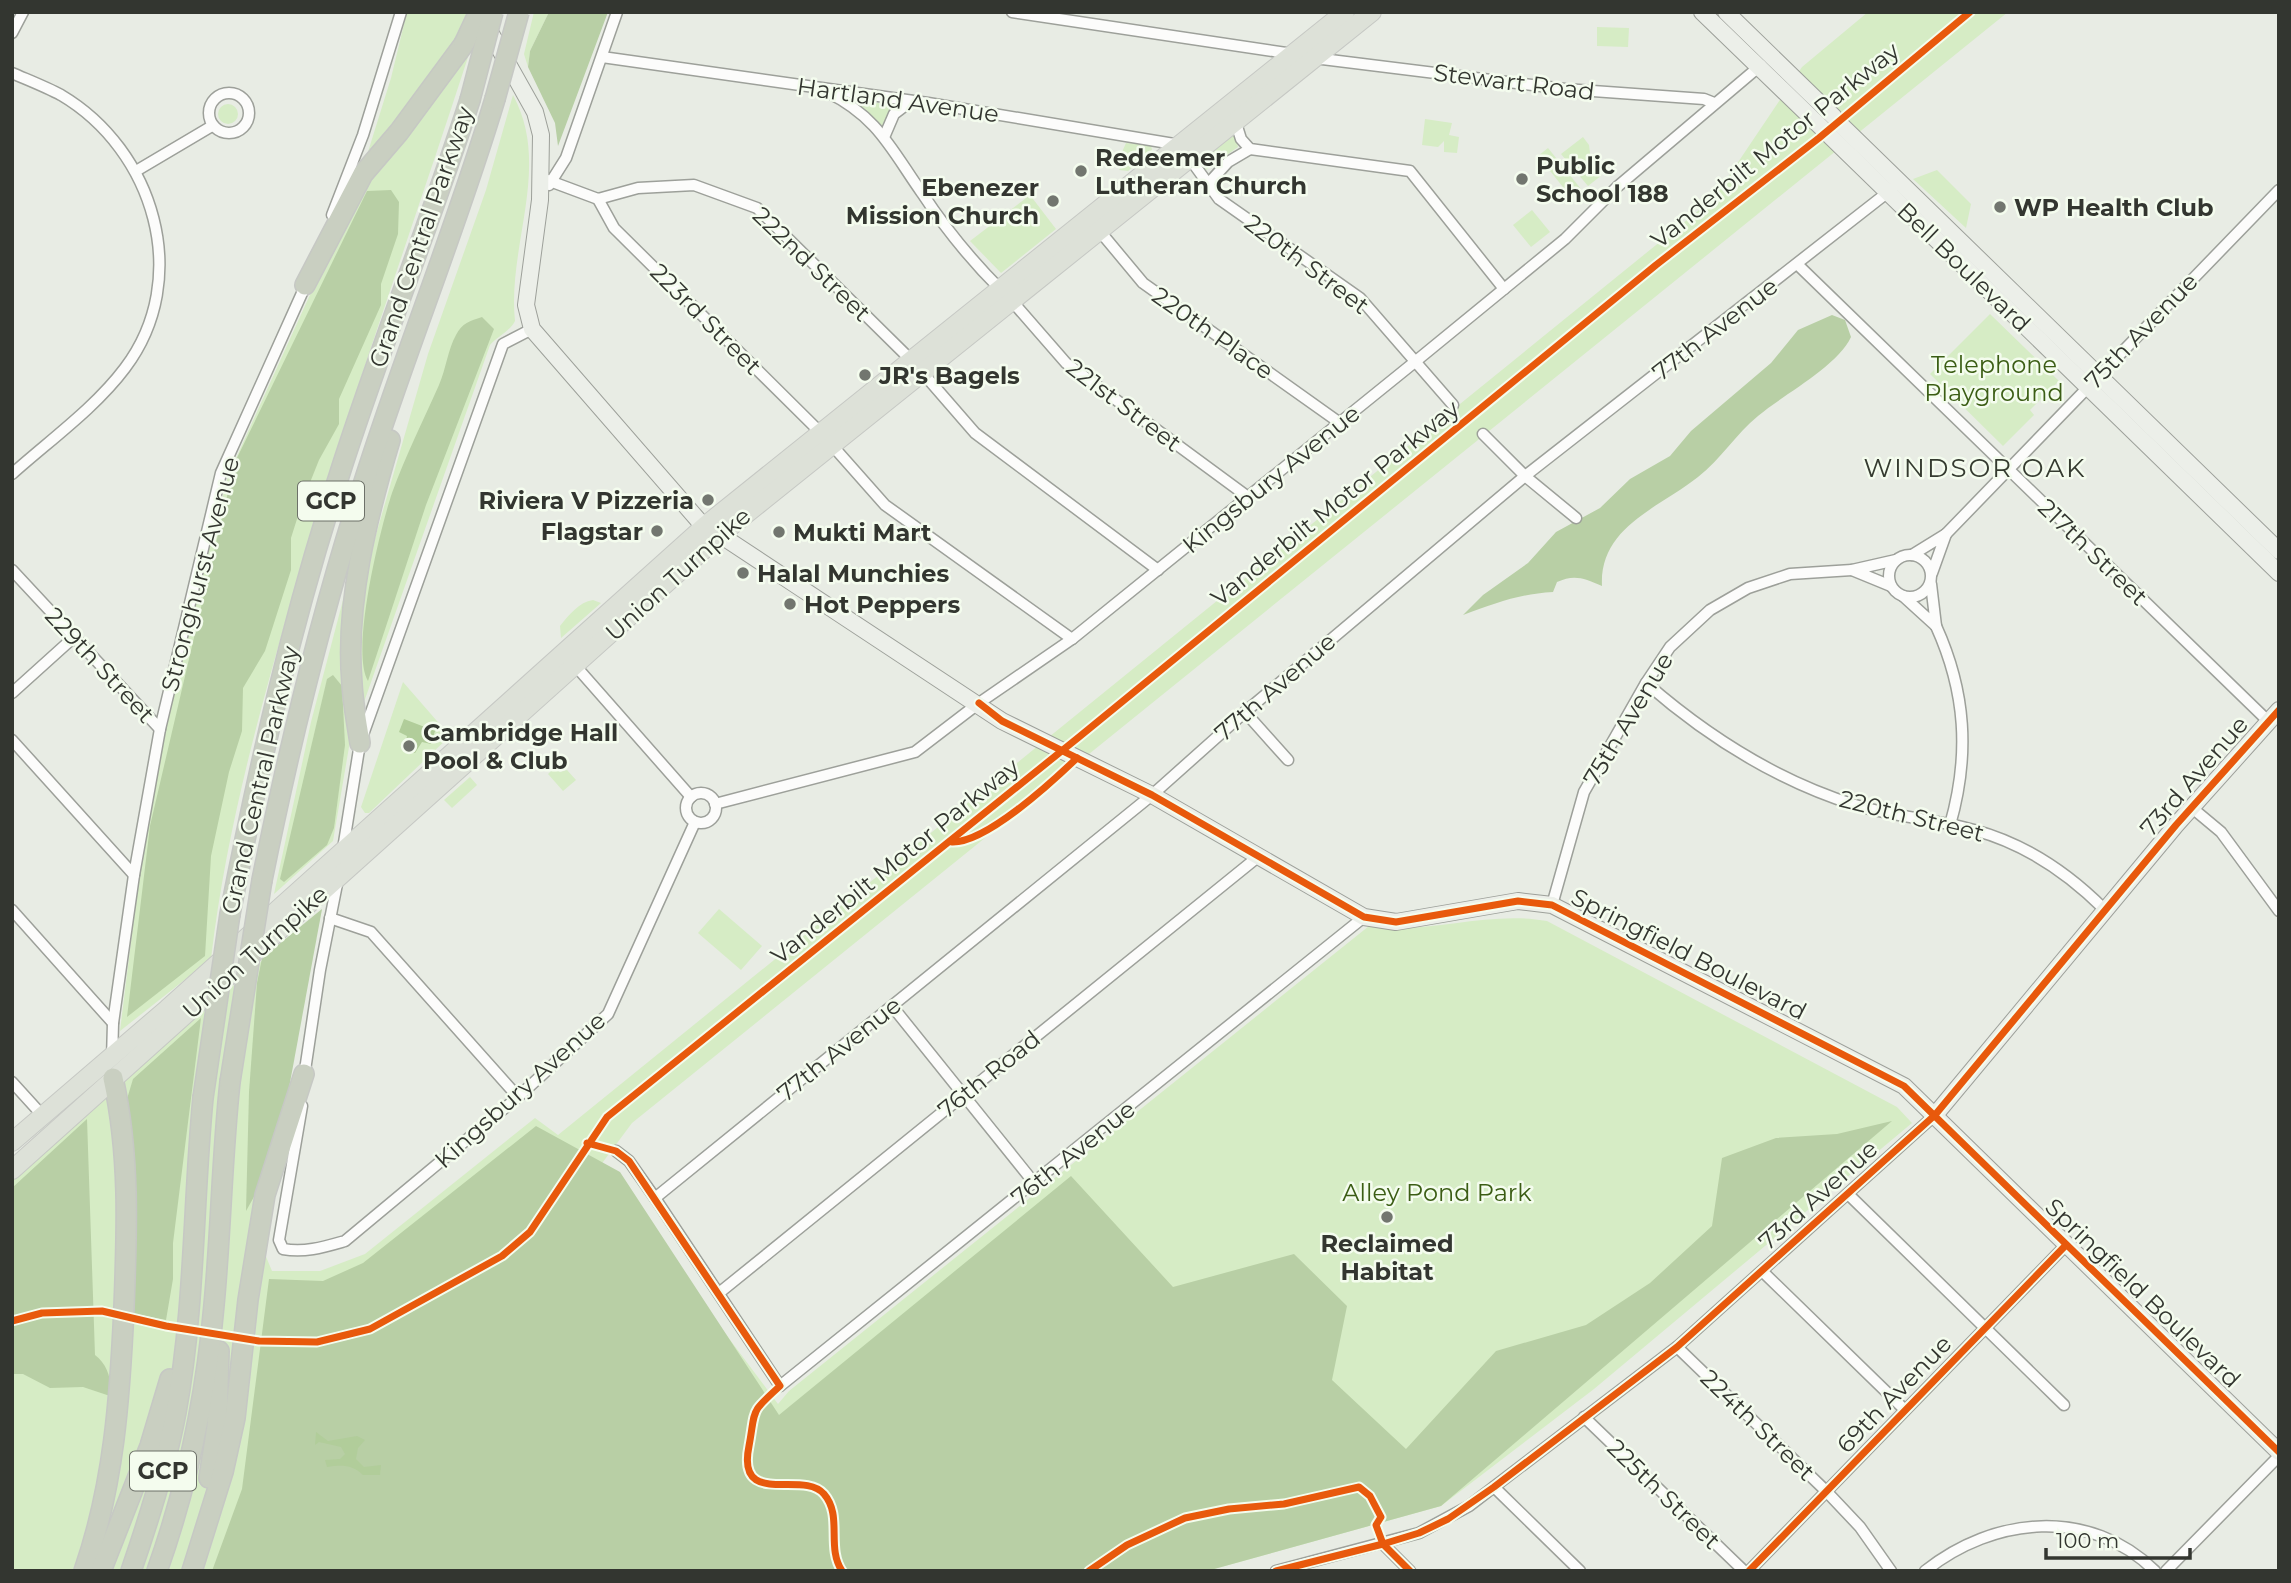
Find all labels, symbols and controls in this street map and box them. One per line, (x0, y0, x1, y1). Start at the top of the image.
street label: Vanderbilt Motor Parkway (1645, 36, 1905, 254)
street label: Stewart Road (1432, 58, 1596, 106)
street label: Hartland Avenue (795, 71, 1001, 129)
street label: Grand Central Parkway (363, 103, 479, 371)
place label: Redeemer Lutheran Church (1095, 143, 1307, 200)
place label: Public School 188 (1536, 151, 1669, 208)
marker: Redeemer Lutheran Church (1073, 163, 1089, 179)
marker: Public School 188 (1514, 171, 1530, 187)
place label: Ebenezer Mission Church (846, 173, 1039, 230)
marker: Ebenezer Mission Church (1045, 193, 1061, 209)
place label: WP Health Club (2014, 193, 2214, 222)
street label: Bell Boulevard (1891, 196, 2037, 338)
marker: WP Health Club (1992, 199, 2008, 215)
street label: 222nd Street (747, 201, 877, 327)
street label: 220th Street (1239, 208, 1375, 320)
street label: 223rd Street (644, 257, 768, 381)
street label: 75th Avenue (2078, 267, 2204, 395)
street label: 77th Avenue (1647, 271, 1783, 387)
street label: 220th Place (1147, 281, 1279, 385)
park label: Telephone Playground (1924, 350, 2064, 407)
street label: 221st Street (1061, 352, 1187, 458)
place label: JR's Bagels (878, 361, 1020, 390)
marker: JR's Bagels (857, 367, 873, 383)
street label: Vanderbilt Motor Parkway (1205, 394, 1465, 612)
street label: Kingsbury Avenue (1177, 399, 1365, 559)
district label: WINDSOR OAK (1863, 452, 2087, 484)
street label: Stronghurst Avenue (155, 453, 245, 695)
road number: GCP (298, 481, 364, 520)
place label: Riviera V Pizzeria (479, 486, 694, 515)
marker: Riviera V Pizzeria (700, 492, 716, 508)
street label: 217th Street (2032, 493, 2154, 612)
street label: Union Turnpike (599, 501, 757, 647)
place label: Flagstar (541, 517, 643, 546)
place label: Mukti Mart (793, 518, 932, 547)
marker: Flagstar (649, 523, 665, 539)
marker: Mukti Mart (771, 524, 787, 540)
place label: Halal Munchies (757, 559, 949, 588)
marker: Halal Munchies (735, 565, 751, 581)
place label: Hot Peppers (804, 590, 960, 619)
marker: Hot Peppers (782, 596, 798, 612)
street label: 229th Street (39, 601, 161, 729)
street label: 77th Avenue (1209, 627, 1341, 747)
street label: Grand Central Parkway (215, 643, 305, 917)
street label: 75th Avenue (1577, 647, 1679, 791)
street label: 73rd Avenue (2134, 710, 2254, 842)
place label: Cambridge Hall Pool & Club (423, 718, 618, 775)
marker: Cambridge Hall Pool & Club (401, 738, 417, 754)
street label: Vanderbilt Motor Parkway (765, 752, 1025, 970)
street label: 220th Street (1837, 784, 1988, 848)
street label: Union Turnpike (176, 879, 334, 1025)
street label: Springfield Boulevard (1567, 882, 1811, 1026)
street label: 77th Avenue (771, 990, 907, 1108)
street label: Kingsbury Avenue (429, 1006, 611, 1174)
street label: 76th Road (932, 1024, 1046, 1124)
street label: 76th Avenue (1005, 1094, 1141, 1212)
street label: 73rd Avenue (1753, 1134, 1883, 1256)
park label: Alley Pond Park (1342, 1178, 1532, 1207)
street label: Springfield Boulevard (2039, 1192, 2247, 1394)
marker: Reclaimed Habitat (1379, 1209, 1395, 1225)
place label: Reclaimed Habitat (1320, 1229, 1454, 1286)
street label: 69th Avenue (1831, 1329, 1957, 1459)
street label: 224th Street (1695, 1363, 1821, 1487)
street label: 225th Street (1602, 1433, 1727, 1555)
road number: GCP (130, 1452, 196, 1490)
scale bar (2046, 1516, 2190, 1560)
text: 100 m (2056, 1528, 2119, 1553)

